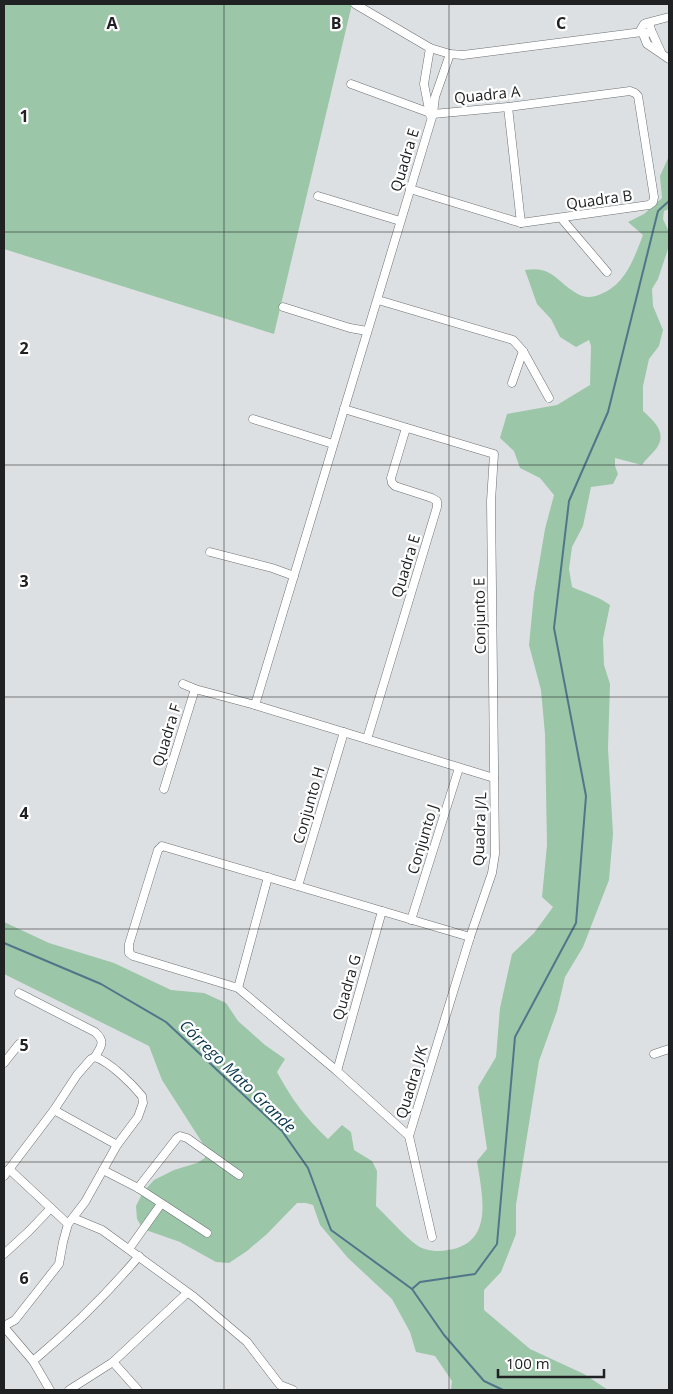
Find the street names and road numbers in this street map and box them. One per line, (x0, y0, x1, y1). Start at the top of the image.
street label: Quadra A (453, 81, 521, 107)
street label: Quadra E (385, 126, 423, 194)
street label: Quadra B (565, 184, 633, 214)
street label: Quadra E (386, 532, 424, 600)
street label: Conjunto E (468, 578, 490, 654)
street label: Quadra F (147, 701, 185, 769)
street label: Conjunto H (287, 764, 329, 846)
street label: Quadra J/L (468, 791, 490, 866)
street label: Conjunto J (402, 802, 442, 876)
street label: Quadra G (327, 952, 365, 1022)
street label: Quadra J/K (390, 1042, 432, 1121)

